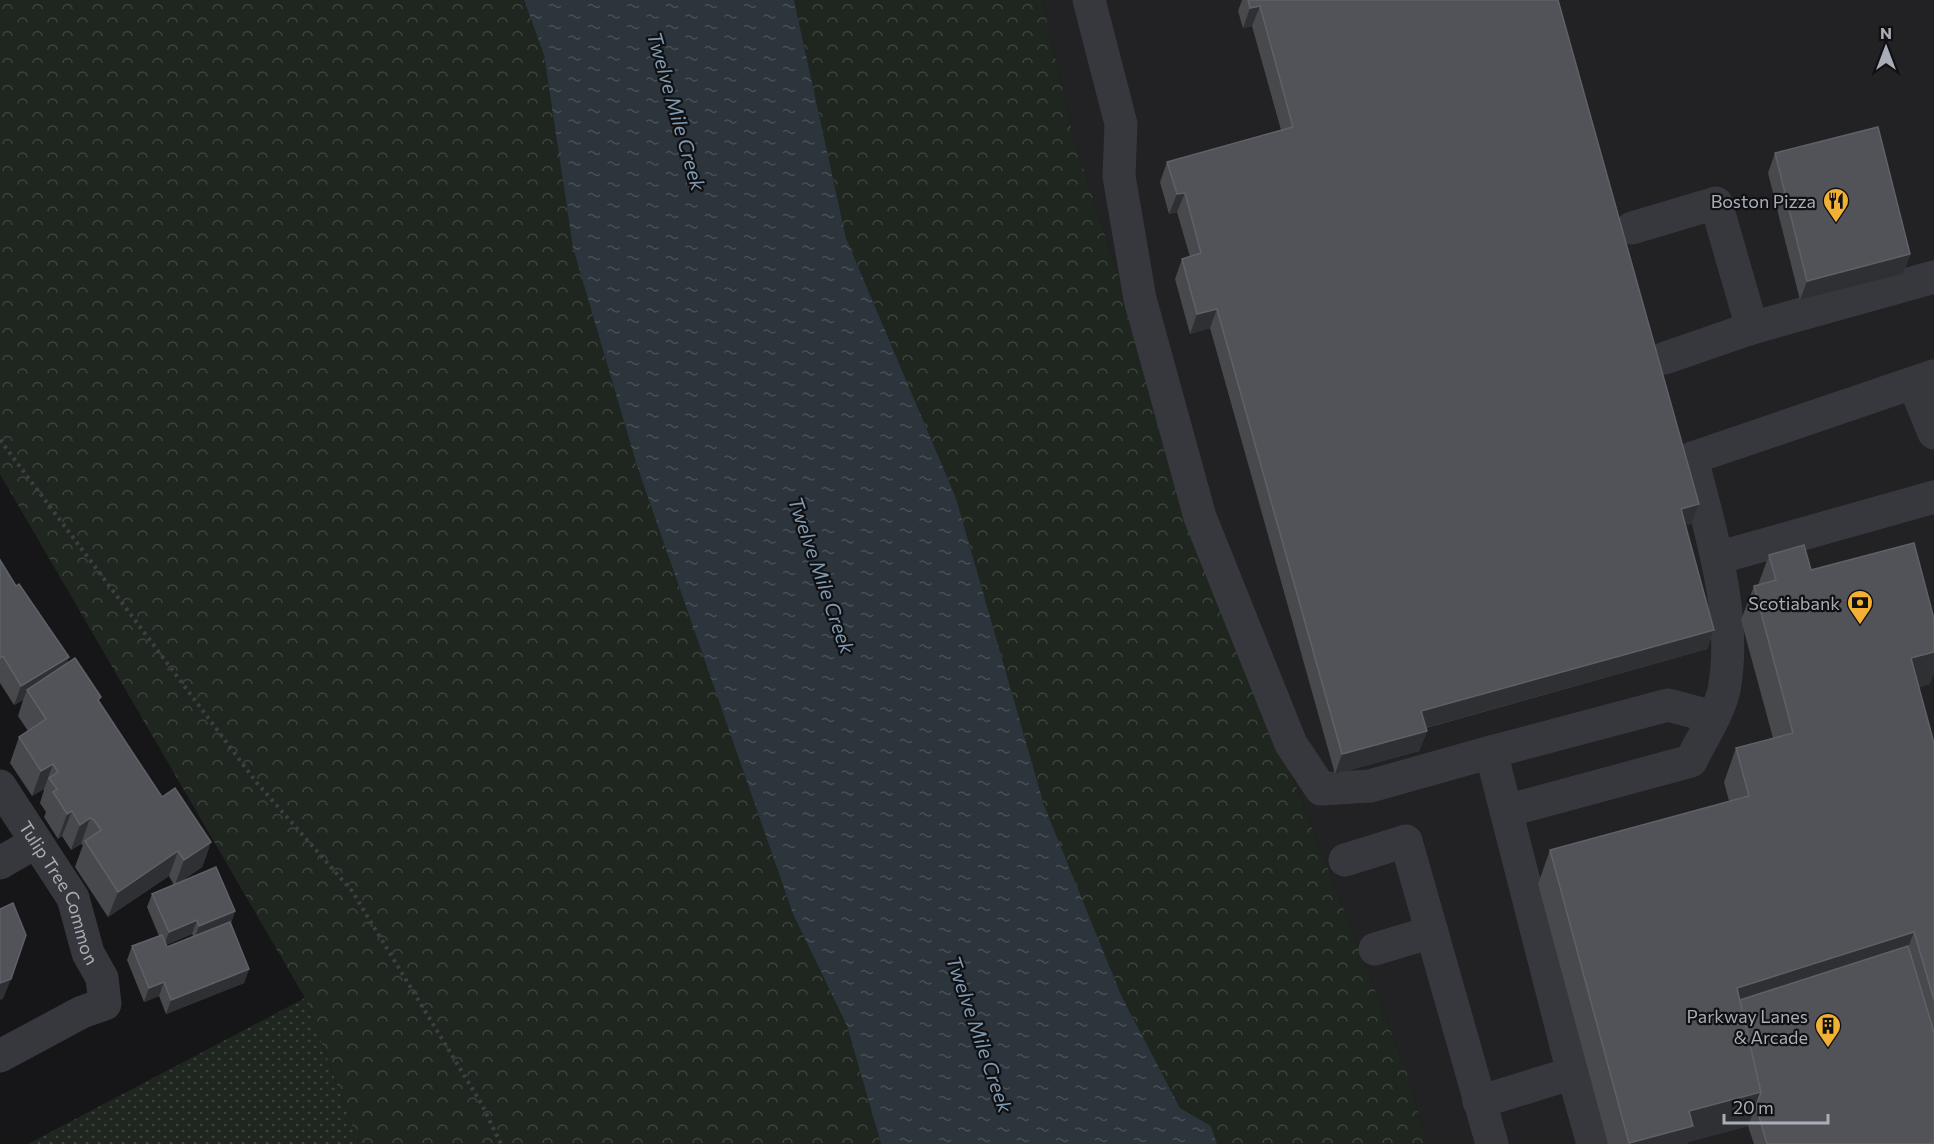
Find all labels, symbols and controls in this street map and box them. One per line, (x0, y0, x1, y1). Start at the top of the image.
north arrow (1856, 18, 1916, 78)
text: N (1880, 23, 1892, 42)
water label: Twelve Mile Creek (643, 29, 712, 194)
restaurant icon: Boston Pizza (1821, 186, 1851, 224)
place label: Boston Pizza (1711, 190, 1816, 212)
water label: Twelve Mile Creek (784, 493, 860, 658)
bank icon: Scotiabank (1845, 588, 1875, 626)
place label: Scotiabank (1748, 592, 1840, 614)
street label: Tulip Tree Common (15, 817, 103, 968)
water label: Twelve Mile Creek (942, 952, 1018, 1117)
place label: Parkway Lanes & Arcade (1686, 1005, 1808, 1048)
building icon: Parkway Lanes & Arcade (1813, 1011, 1843, 1049)
scale bar (1724, 1087, 1828, 1125)
text: 20 m (1733, 1096, 1774, 1118)

